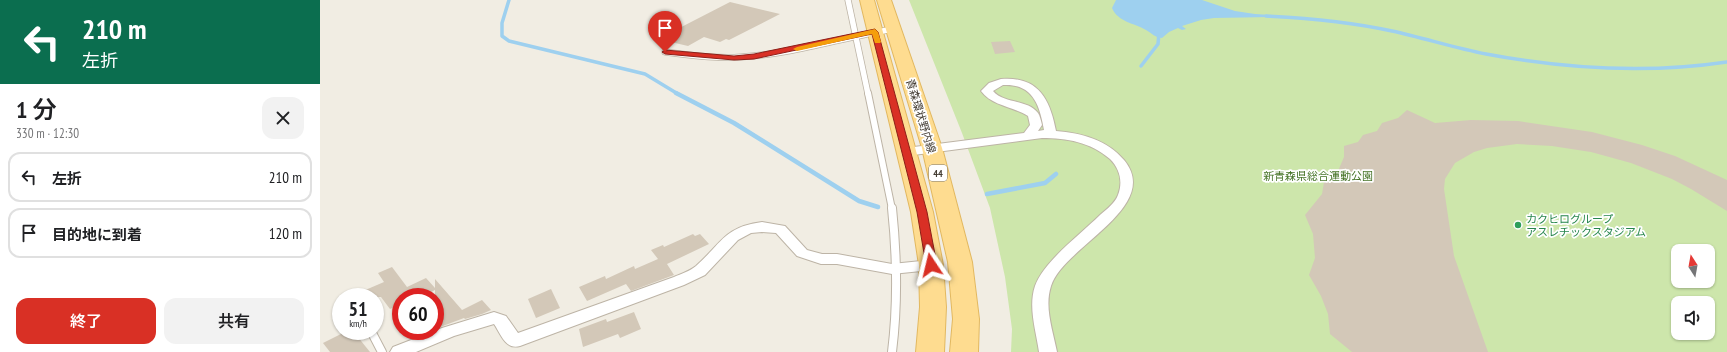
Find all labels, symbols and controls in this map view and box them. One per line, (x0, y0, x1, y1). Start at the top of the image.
text: 210 m (82, 10, 146, 47)
pin (648, 11, 682, 52)
icon: left (16, 16, 68, 68)
icon: arrive (654, 17, 676, 39)
text: 左折 (82, 49, 118, 72)
street label: 青森環状野内線 (903, 77, 939, 155)
text: 1 分 (16, 94, 56, 125)
button: close (262, 97, 304, 139)
text: 330 m · 12:30 (16, 125, 79, 142)
road number: 44 (929, 165, 947, 181)
icon: left (18, 166, 40, 188)
text: 210 m (269, 168, 302, 187)
text: 左折 (52, 169, 82, 188)
park label: 新青森県総合運動公園 (1263, 169, 1373, 183)
place label: カクヒログループ アスレチックスタジアム (1526, 212, 1646, 239)
marker: カクヒログループ アスレチックスタジアム (1513, 220, 1523, 230)
icon: arrive (18, 222, 40, 244)
text: 120 m (269, 224, 302, 243)
text: 目的地に到着 (52, 225, 142, 244)
position arrow (910, 244, 952, 286)
north arrow (1671, 244, 1715, 288)
map controls (1671, 244, 1715, 340)
speed limit sign: 60 (392, 288, 444, 340)
text: 51 (348, 296, 368, 322)
button: sound (1671, 296, 1715, 340)
button: 終了 (16, 298, 156, 344)
button: 共有 (164, 298, 304, 344)
text: km/h (349, 317, 367, 330)

